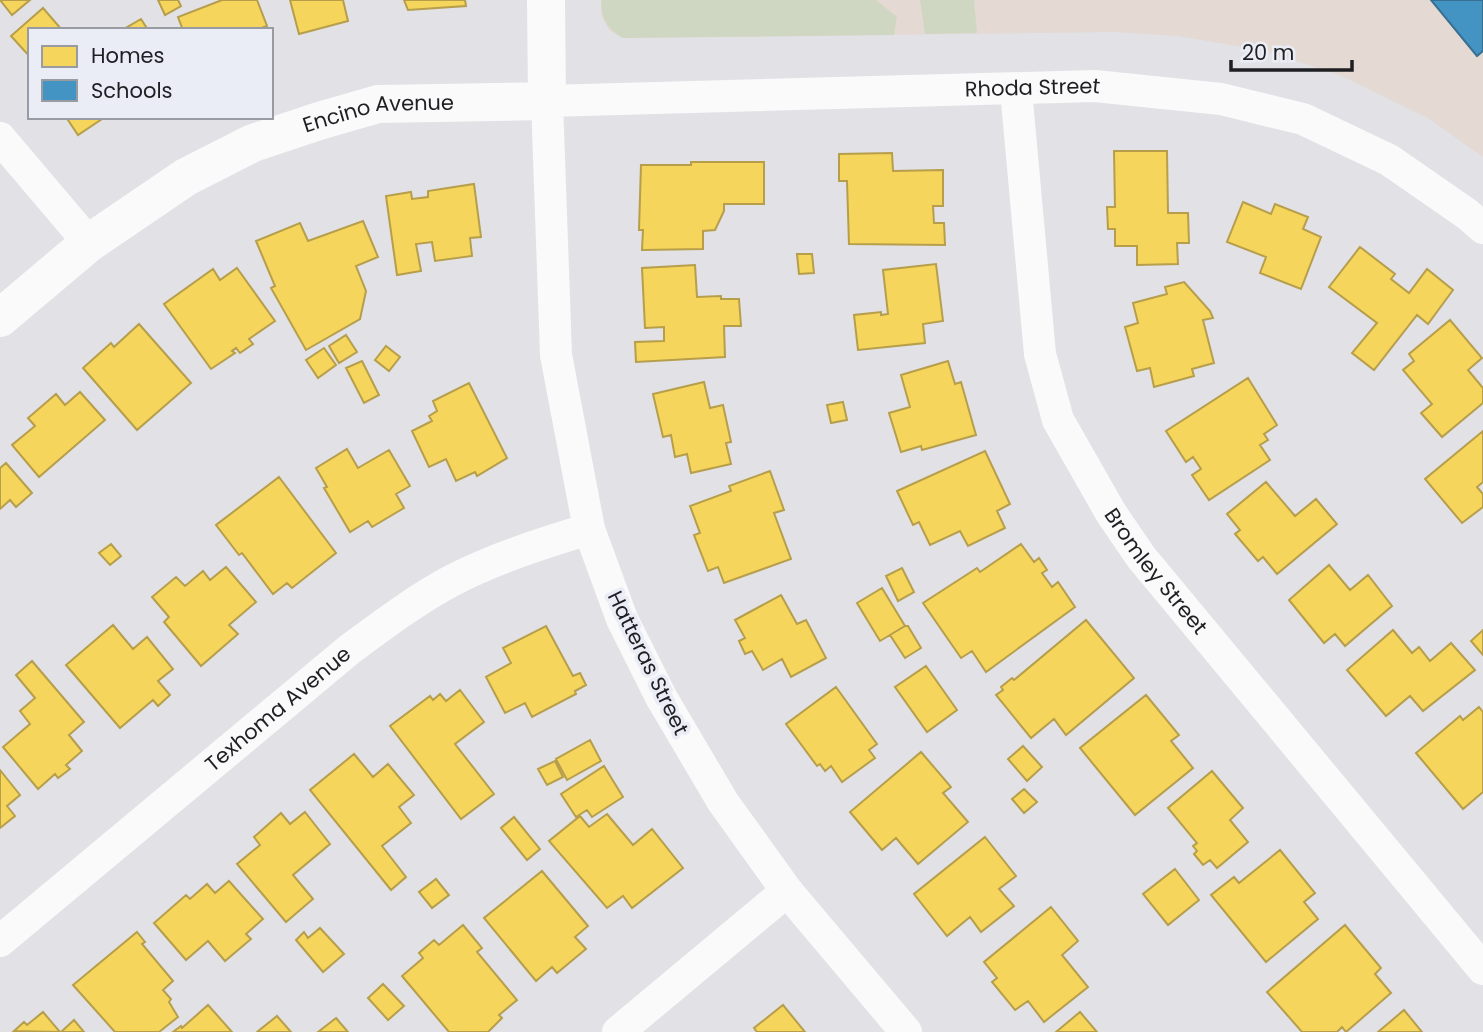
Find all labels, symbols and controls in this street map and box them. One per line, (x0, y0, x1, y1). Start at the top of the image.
legend (28, 28, 273, 119)
scale bar (1231, 28, 1352, 72)
text: 20 m (1242, 38, 1295, 67)
text: Homes (91, 41, 165, 70)
street label: Rhoda Street (964, 71, 1102, 104)
text: Schools (91, 76, 173, 105)
street label: Encino Avenue (299, 88, 454, 139)
street label: Bromley Street (1098, 502, 1214, 640)
street label: Hatteras Street (601, 586, 696, 740)
street label: Texhoma Avenue (199, 639, 357, 778)

